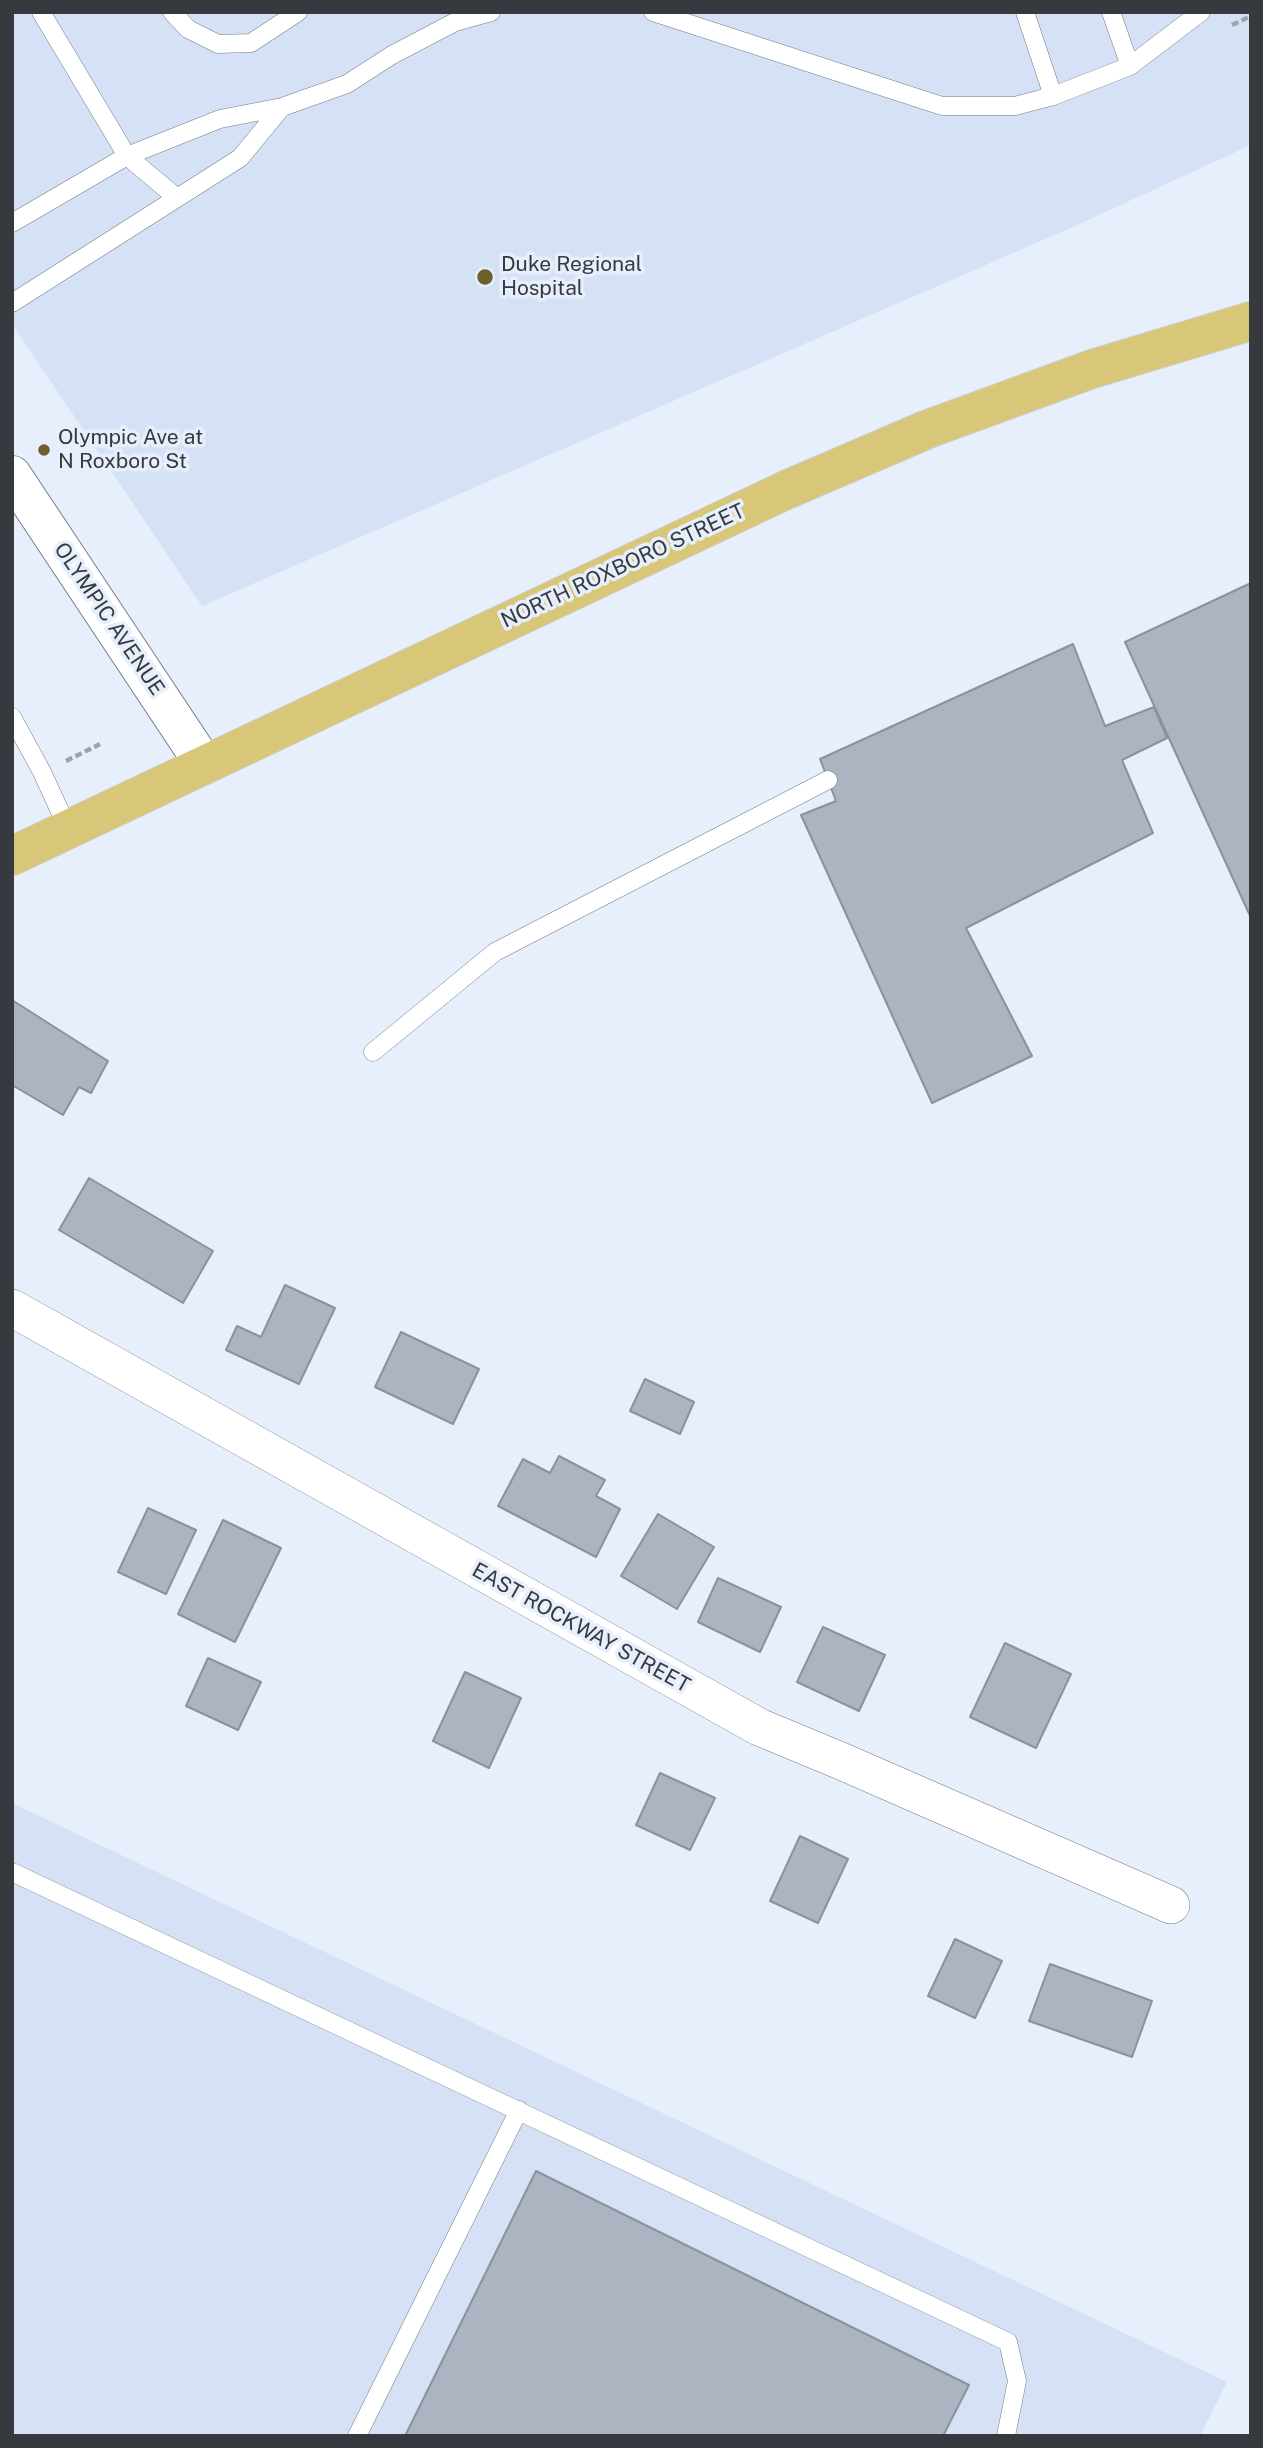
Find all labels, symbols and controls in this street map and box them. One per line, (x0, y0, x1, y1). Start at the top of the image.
place label: Duke Regional Hospital (501, 252, 642, 302)
marker: Duke Regional Hospital (475, 267, 495, 287)
place label: Olympic Ave at N Roxboro St (58, 425, 203, 475)
marker: Olympic Ave at N Roxboro St (36, 442, 52, 458)
street label: NORTH ROXBORO STREET (497, 498, 749, 634)
street label: OLYMPIC AVENUE (48, 538, 170, 700)
street label: EAST ROCKWAY STREET (468, 1558, 694, 1698)

